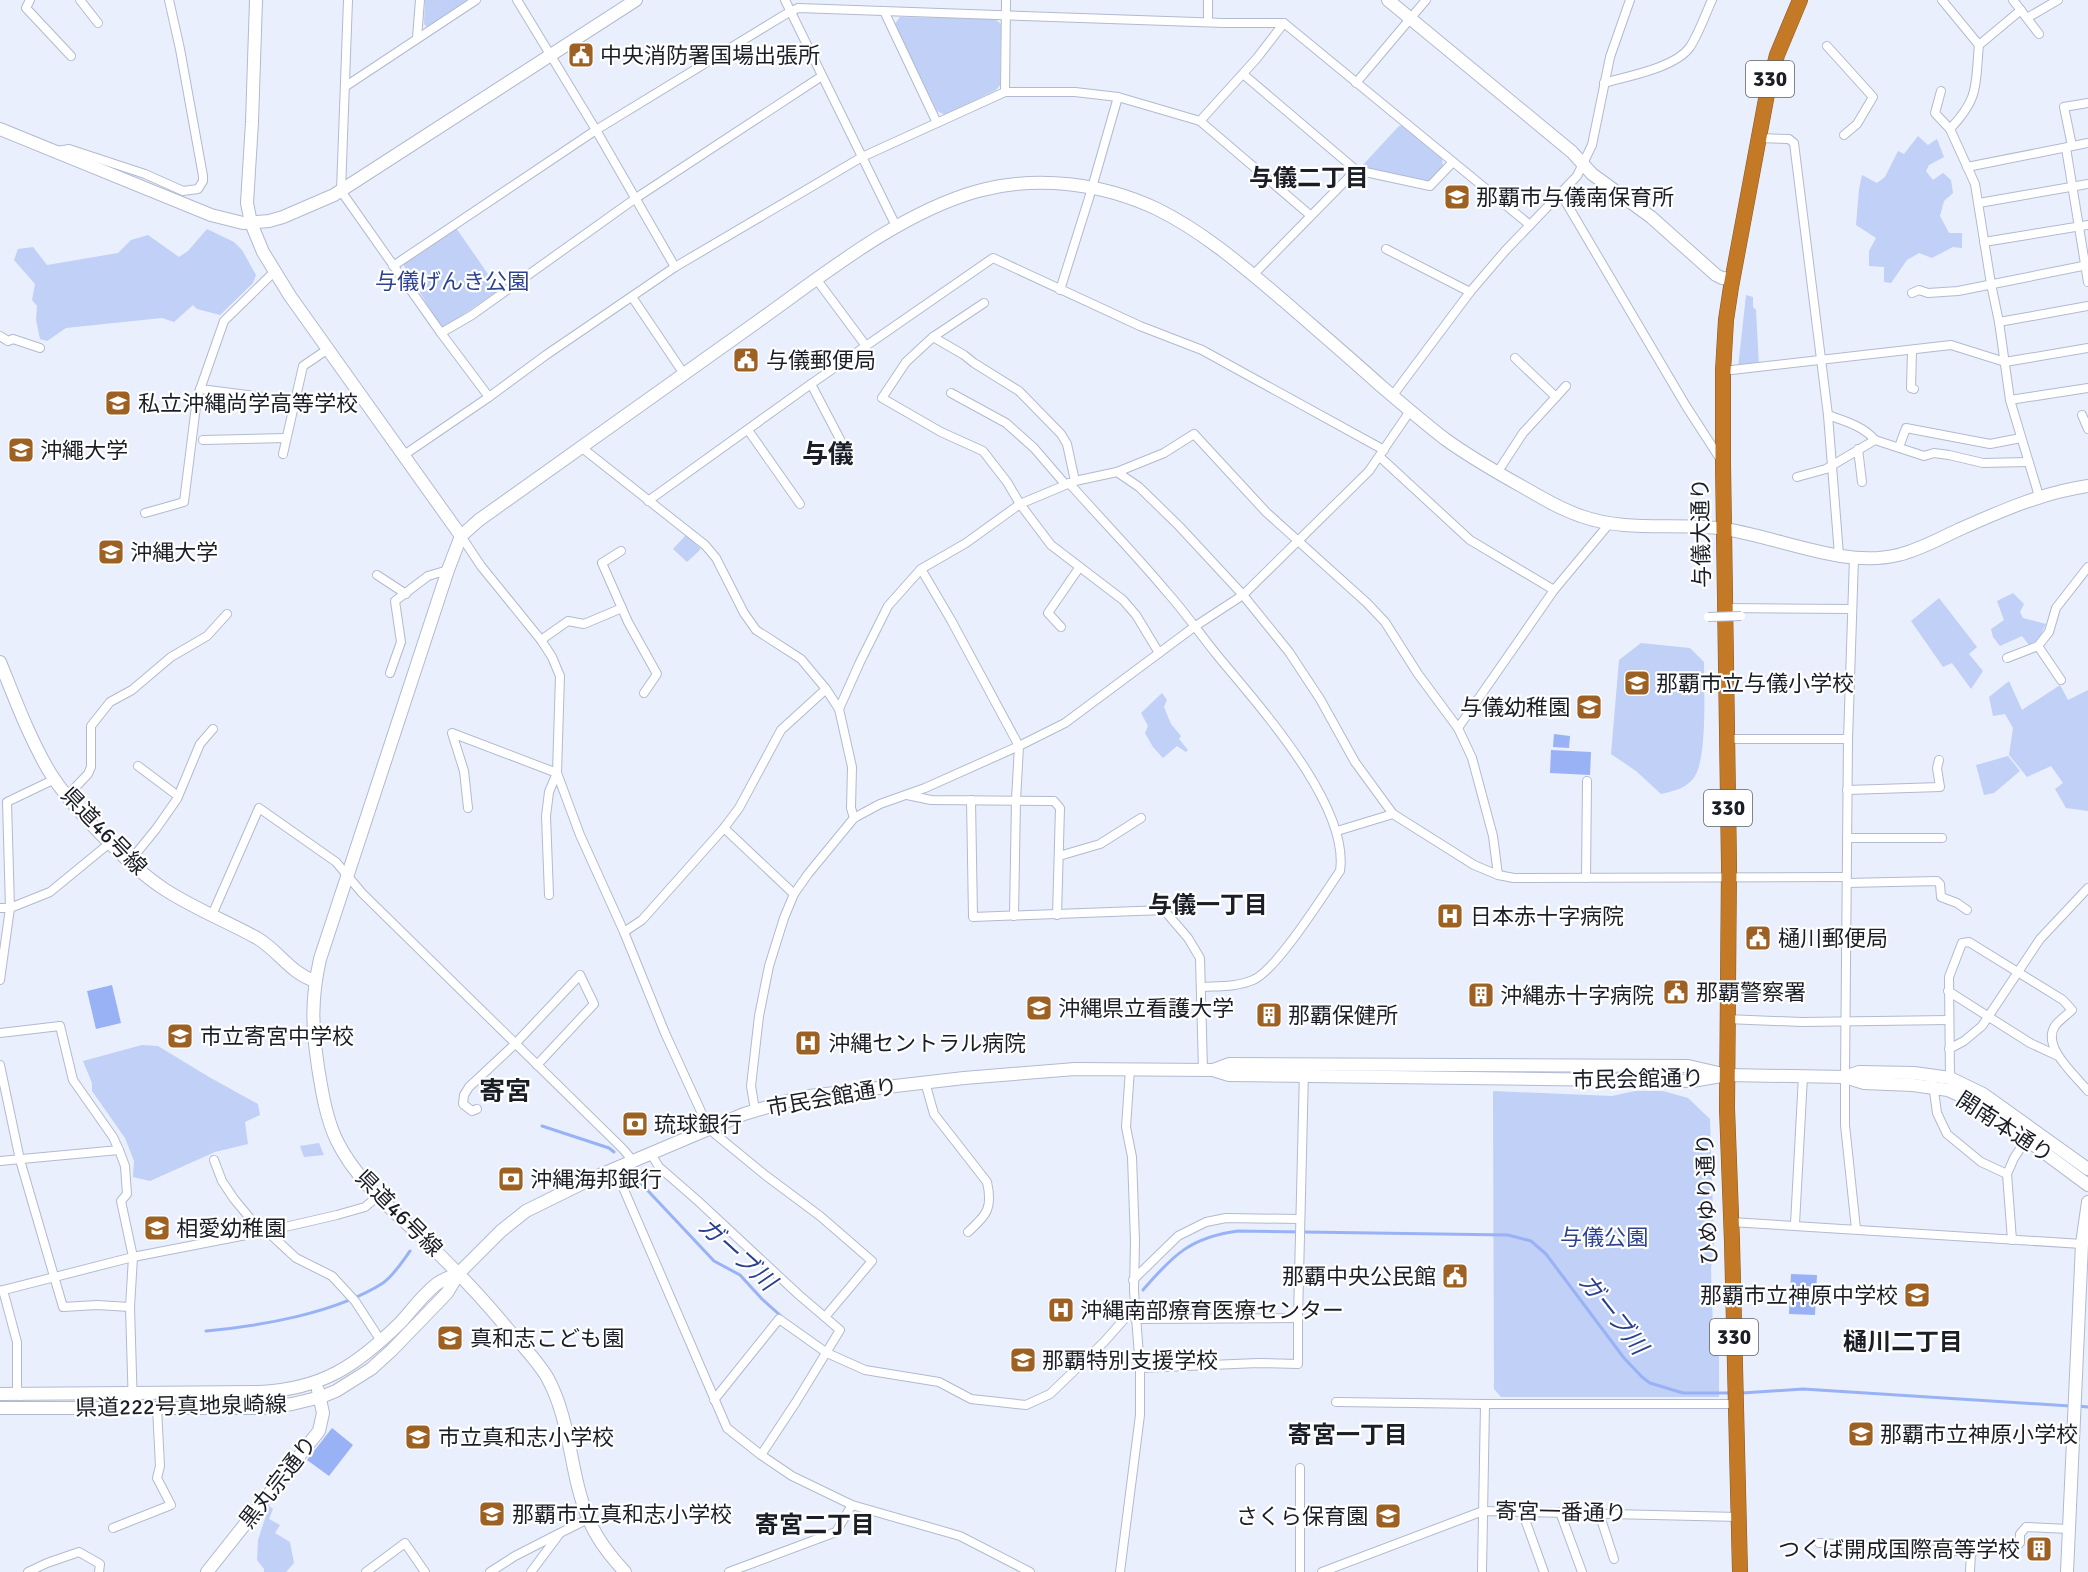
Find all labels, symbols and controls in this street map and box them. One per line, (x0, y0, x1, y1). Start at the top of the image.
public building icon: 中央消防署国場出張所 (566, 40, 596, 70)
place label: 中央消防署国場出張所 (600, 42, 820, 69)
road number: 330 (1746, 61, 1794, 97)
district label: 与儀二丁目 (1249, 163, 1369, 193)
school or university icon: 那覇市与儀南保育所 (1442, 182, 1472, 212)
place label: 那覇市与儀南保育所 (1476, 184, 1674, 211)
park label: 与儀げんき公園 (375, 268, 529, 295)
public building icon: 与儀郵便局 (731, 345, 761, 375)
place label: 与儀郵便局 (766, 347, 876, 374)
school or university icon: 私立沖縄尚学高等学校 (103, 388, 133, 418)
place label: 私立沖縄尚学高等学校 (138, 390, 358, 417)
school or university icon: 沖繩大学 (6, 435, 36, 465)
place label: 沖繩大学 (40, 437, 128, 464)
district label: 与儀 (802, 439, 854, 471)
street label: 与儀大通り (1687, 478, 1715, 588)
school or university icon: 沖縄大学 (96, 537, 126, 567)
place label: 沖縄大学 (130, 539, 218, 566)
school or university icon: 那覇市立与儀小学校 (1622, 668, 1652, 698)
place label: 那覇市立与儀小学校 (1656, 670, 1854, 697)
school or university icon: 与儀幼稚園 (1574, 692, 1604, 722)
place label: 与儀幼稚園 (1460, 694, 1570, 721)
street label: 県道46号線 (55, 781, 153, 881)
road number: 330 (1704, 790, 1752, 826)
district label: 与儀一丁目 (1148, 890, 1268, 920)
hospital icon: 日本赤十字病院 (1435, 901, 1465, 931)
place label: 日本赤十字病院 (1470, 903, 1624, 930)
public building icon: 樋川郵便局 (1743, 923, 1773, 953)
place label: 樋川郵便局 (1778, 925, 1888, 952)
public building icon: 那覇警察署 (1661, 977, 1691, 1007)
place label: 那覇警察署 (1696, 979, 1806, 1006)
building icon: 沖縄赤十字病院 (1466, 980, 1496, 1010)
place label: 沖縄赤十字病院 (1500, 982, 1654, 1009)
school or university icon: 沖縄県立看護大学 (1024, 993, 1054, 1023)
place label: 沖縄県立看護大学 (1058, 995, 1234, 1022)
building icon: 那覇保健所 (1254, 1000, 1284, 1030)
place label: 那覇保健所 (1288, 1002, 1398, 1029)
school or university icon: 市立寄宮中学校 (165, 1021, 195, 1051)
place label: 市立寄宮中学校 (200, 1023, 354, 1050)
hospital icon: 沖縄セントラル病院 (793, 1028, 823, 1058)
place label: 沖縄セントラル病院 (828, 1030, 1026, 1057)
street label: 市民会館通り (1572, 1064, 1704, 1094)
street label: 市民会館通り (765, 1072, 899, 1122)
district label: 寄宮 (479, 1076, 531, 1108)
street label: 開南本通り (1952, 1086, 2058, 1168)
bank icon: 琉球銀行 (620, 1109, 650, 1139)
place label: 琉球銀行 (654, 1111, 742, 1138)
street label: ひめゆり通り (1691, 1133, 1723, 1265)
street label: 県道46号線 (350, 1164, 448, 1262)
bank icon: 沖縄海邦銀行 (496, 1164, 526, 1194)
place label: 沖縄海邦銀行 (530, 1166, 662, 1193)
water label: ガーブ川 (692, 1211, 784, 1299)
school or university icon: 相愛幼稚園 (142, 1213, 172, 1243)
place label: 相愛幼稚園 (176, 1215, 286, 1242)
park label: 与儀公園 (1560, 1224, 1648, 1251)
public building icon: 那覇中央公民館 (1440, 1261, 1470, 1291)
place label: 那覇中央公民館 (1282, 1263, 1436, 1290)
water label: ガーブ川 (1572, 1268, 1656, 1363)
school or university icon: 那覇市立神原中学校 (1902, 1280, 1932, 1310)
place label: 那覇市立神原中学校 (1700, 1282, 1898, 1309)
hospital icon: 沖縄南部療育医療センター (1046, 1295, 1076, 1325)
place label: 沖縄南部療育医療センター (1080, 1297, 1344, 1324)
road number: 330 (1710, 1319, 1758, 1355)
school or university icon: 真和志こども園 (435, 1323, 465, 1353)
place label: 真和志こども園 (470, 1325, 624, 1352)
district label: 樋川二丁目 (1843, 1327, 1963, 1357)
school or university icon: 那覇特別支援学校 (1008, 1345, 1038, 1375)
place label: 那覇特別支援学校 (1042, 1347, 1218, 1374)
street label: 県道222号真地泉崎線 (75, 1391, 287, 1421)
school or university icon: 那覇市立神原小学校 (1846, 1419, 1876, 1449)
district label: 寄宮一丁目 (1288, 1420, 1408, 1450)
place label: 那覇市立神原小学校 (1880, 1421, 2078, 1448)
school or university icon: 市立真和志小学校 (403, 1422, 433, 1452)
place label: 市立真和志小学校 (438, 1424, 614, 1451)
street label: 黒丸宗通り (233, 1430, 323, 1534)
street label: 寄宮一番通り (1495, 1497, 1627, 1527)
school or university icon: 那覇市立真和志小学校 (477, 1499, 507, 1529)
place label: 那覇市立真和志小学校 (512, 1501, 732, 1528)
school or university icon: さくら保育園 (1373, 1501, 1403, 1531)
place label: さくら保育園 (1236, 1503, 1368, 1530)
district label: 寄宮二丁目 (755, 1510, 875, 1540)
building icon: つくば開成国際高等学校 (2024, 1534, 2054, 1564)
place label: つくば開成国際高等学校 (1778, 1536, 2020, 1563)

